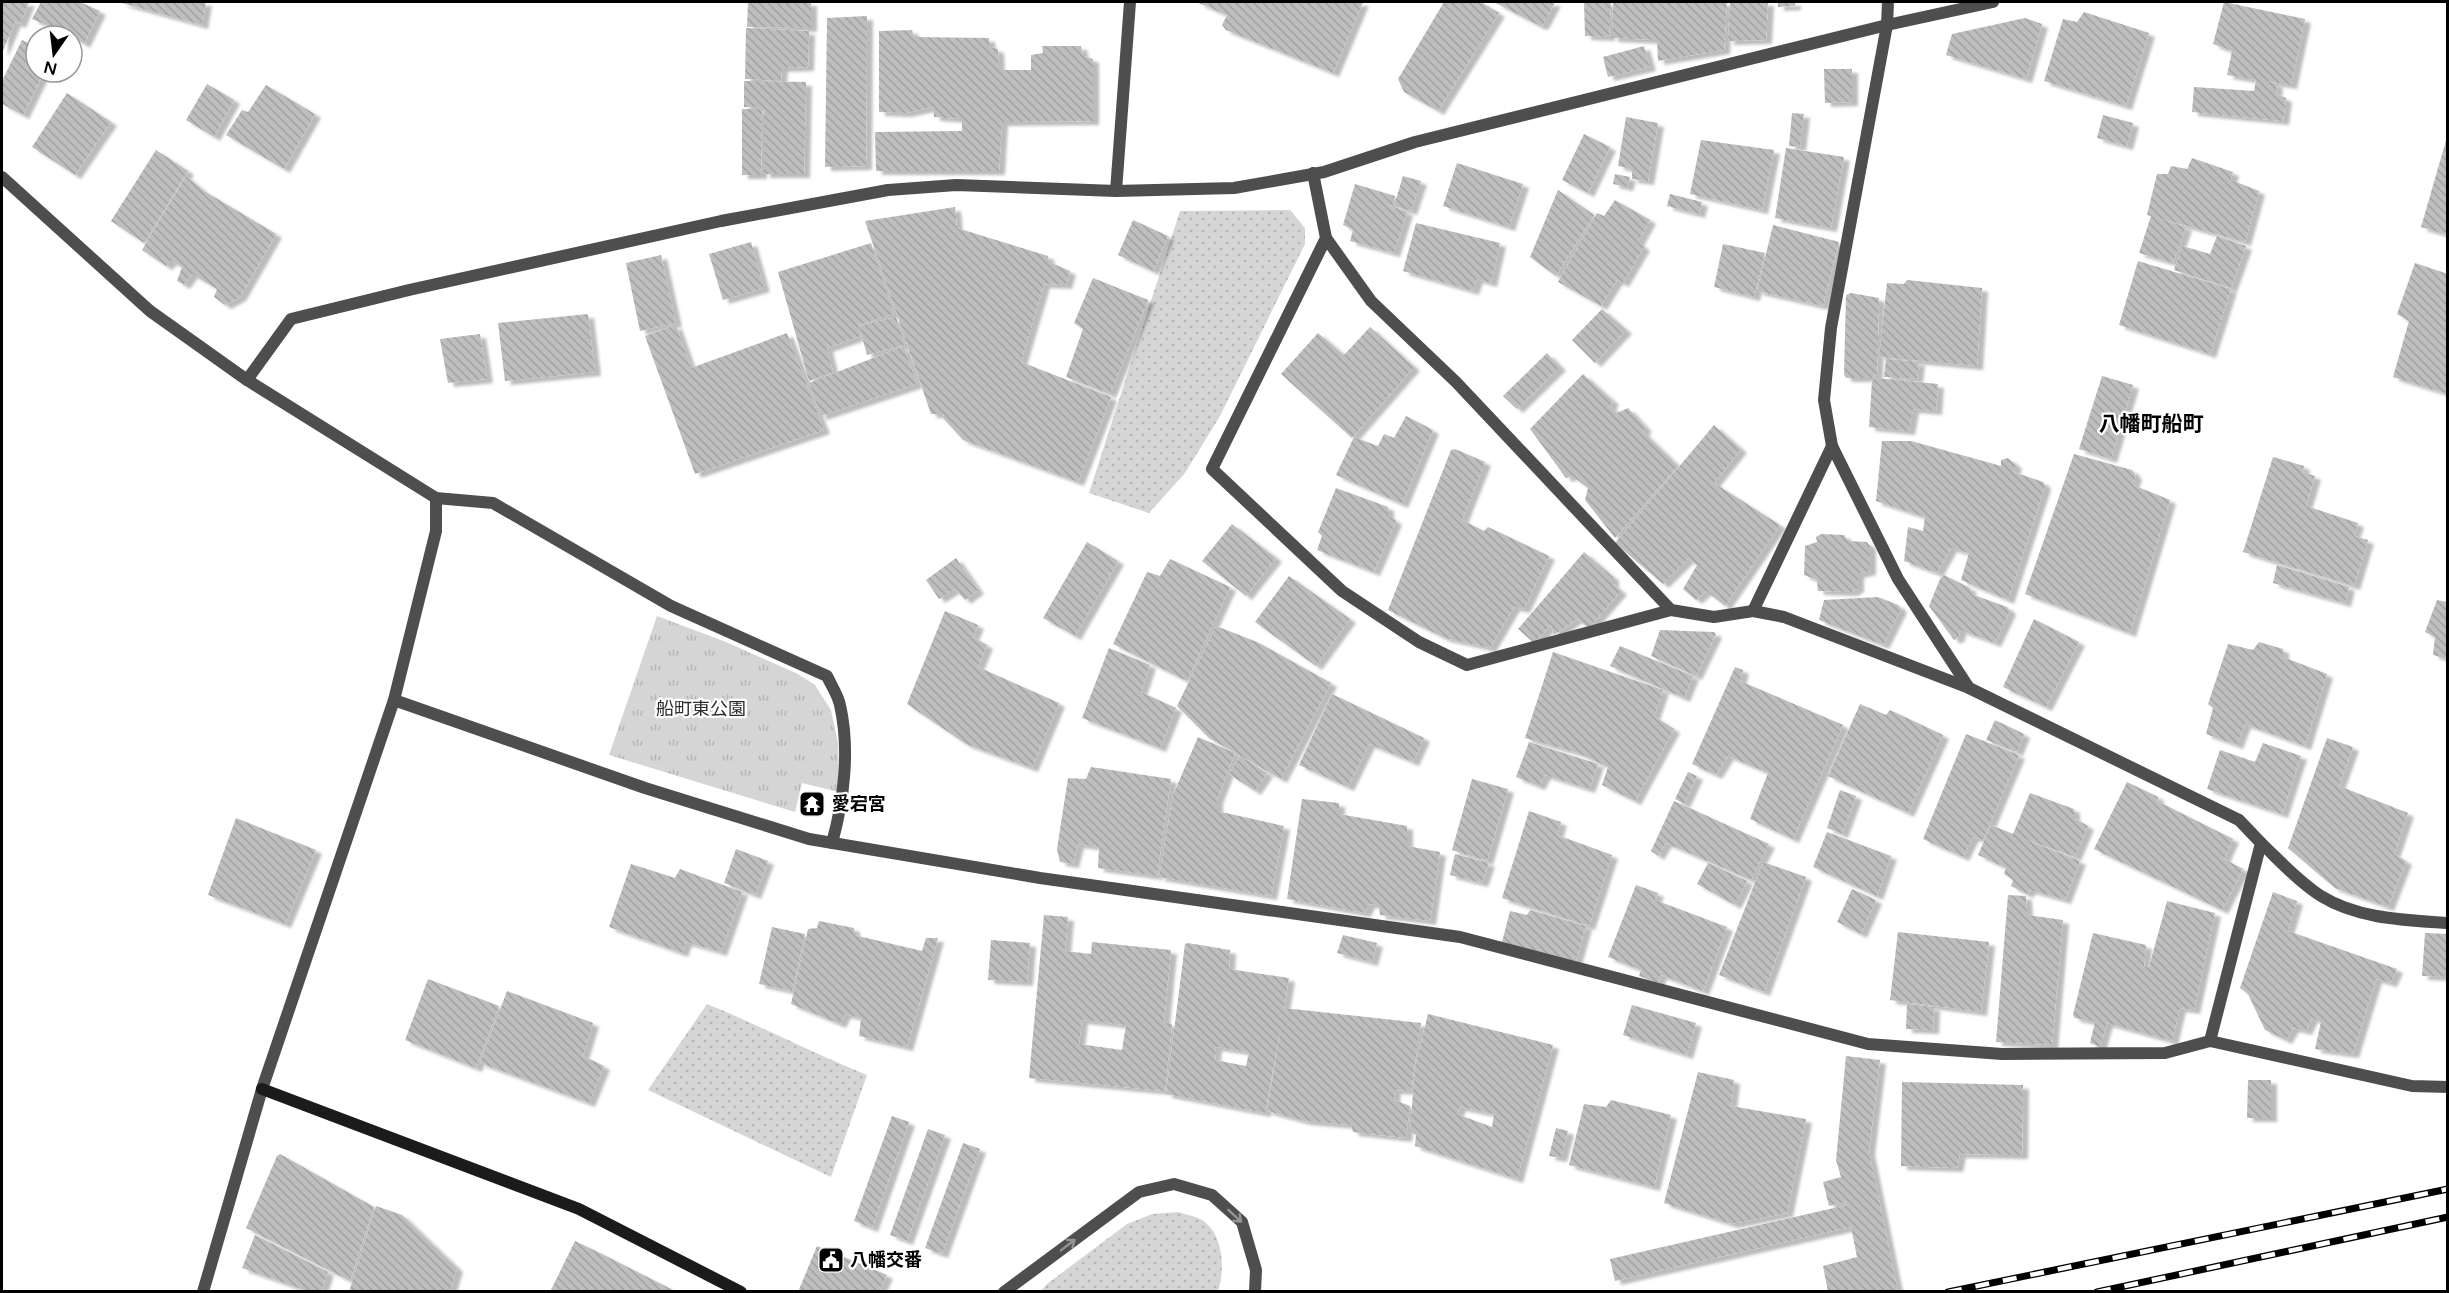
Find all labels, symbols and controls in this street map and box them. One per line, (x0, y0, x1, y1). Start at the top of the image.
north arrow (24, 24, 84, 84)
text: N (42, 56, 59, 79)
district label: 八幡町船町 (2099, 412, 2204, 437)
park label: 船町東公園 (656, 698, 746, 720)
temple icon: 愛宕宮 (797, 789, 827, 819)
place label: 愛宕宮 (832, 793, 886, 815)
one-way arrow (1227, 1209, 1242, 1223)
one-way arrow (1060, 1239, 1076, 1252)
public building icon: 八幡交番 (816, 1245, 846, 1275)
place label: 八幡交番 (850, 1249, 922, 1271)

